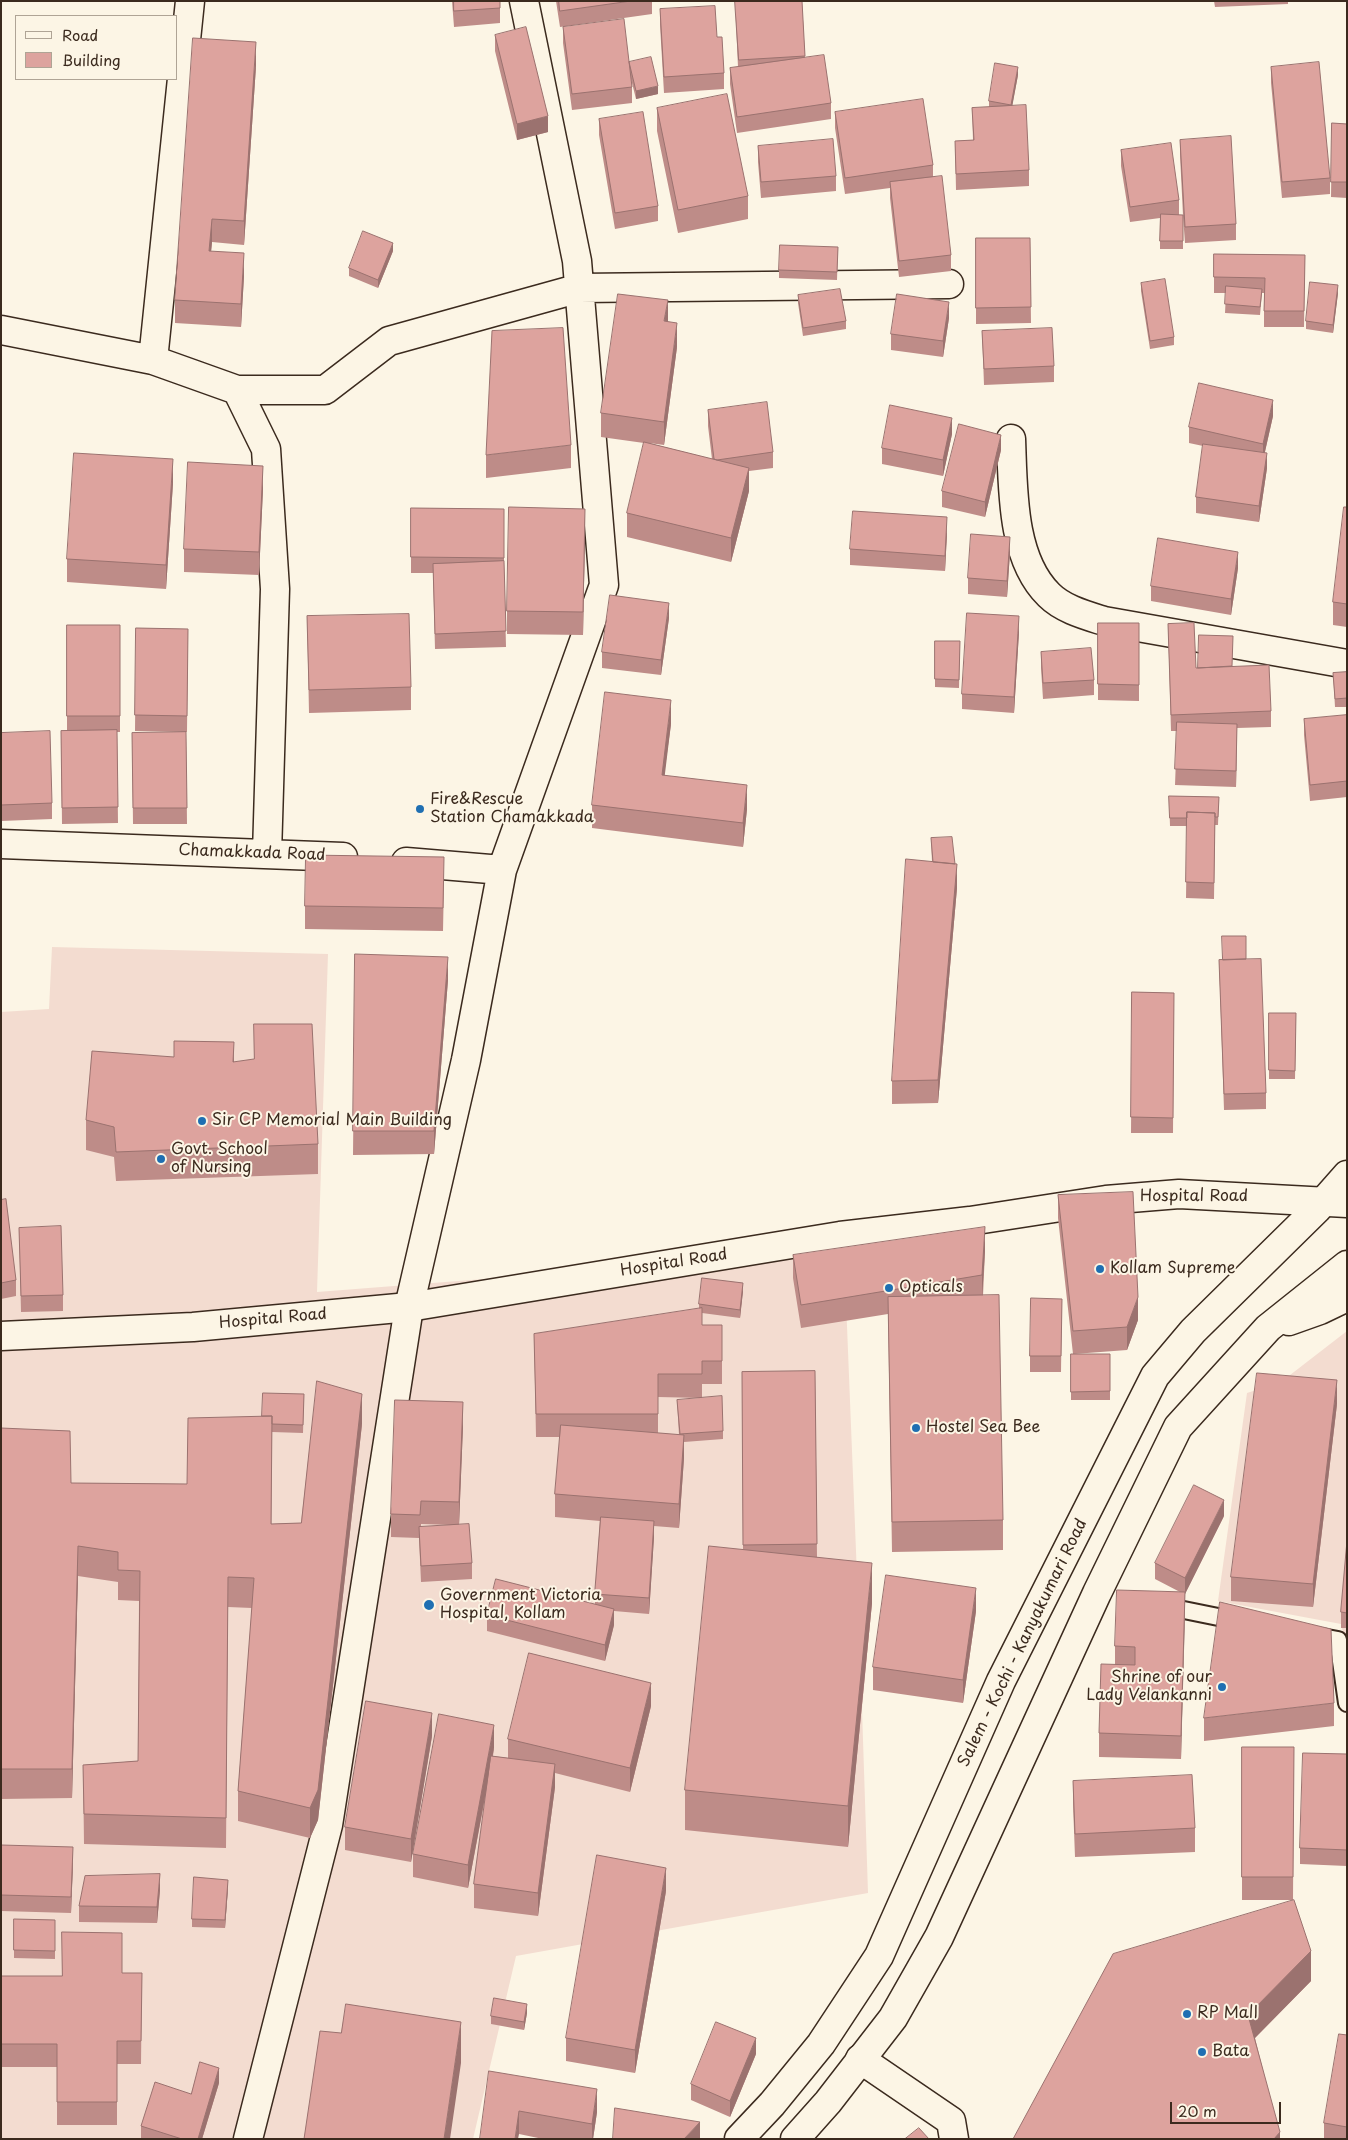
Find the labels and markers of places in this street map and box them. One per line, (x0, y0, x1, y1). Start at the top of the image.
place label: Fire&Rescue Station Chamakkada (430, 790, 594, 828)
marker: Fire&Rescue Station Chamakkada (414, 803, 426, 815)
place label: Sir CP Memorial Main Building (212, 1111, 452, 1131)
marker: Sir CP Memorial Main Building (196, 1115, 208, 1127)
place label: Govt. School of Nursing (171, 1140, 268, 1178)
marker: Govt. School of Nursing (155, 1153, 167, 1165)
place label: Kollam Supreme (1110, 1259, 1236, 1279)
marker: Kollam Supreme (1094, 1263, 1106, 1275)
place label: Opticals (899, 1278, 963, 1298)
marker: Opticals (883, 1282, 895, 1294)
place label: Hostel Sea Bee (926, 1418, 1040, 1438)
marker: Hostel Sea Bee (910, 1422, 922, 1434)
place label: Government Victoria Hospital, Kollam (440, 1586, 601, 1624)
marker: Government Victoria Hospital, Kollam (422, 1598, 436, 1612)
place label: Shrine of our Lady Velankanni (1086, 1668, 1212, 1706)
marker: Shrine of our Lady Velankanni (1216, 1681, 1228, 1693)
place label: RP Mall (1197, 2004, 1258, 2024)
marker: RP Mall (1181, 2008, 1193, 2020)
place label: Bata (1212, 2042, 1249, 2062)
marker: Bata (1196, 2046, 1208, 2058)

